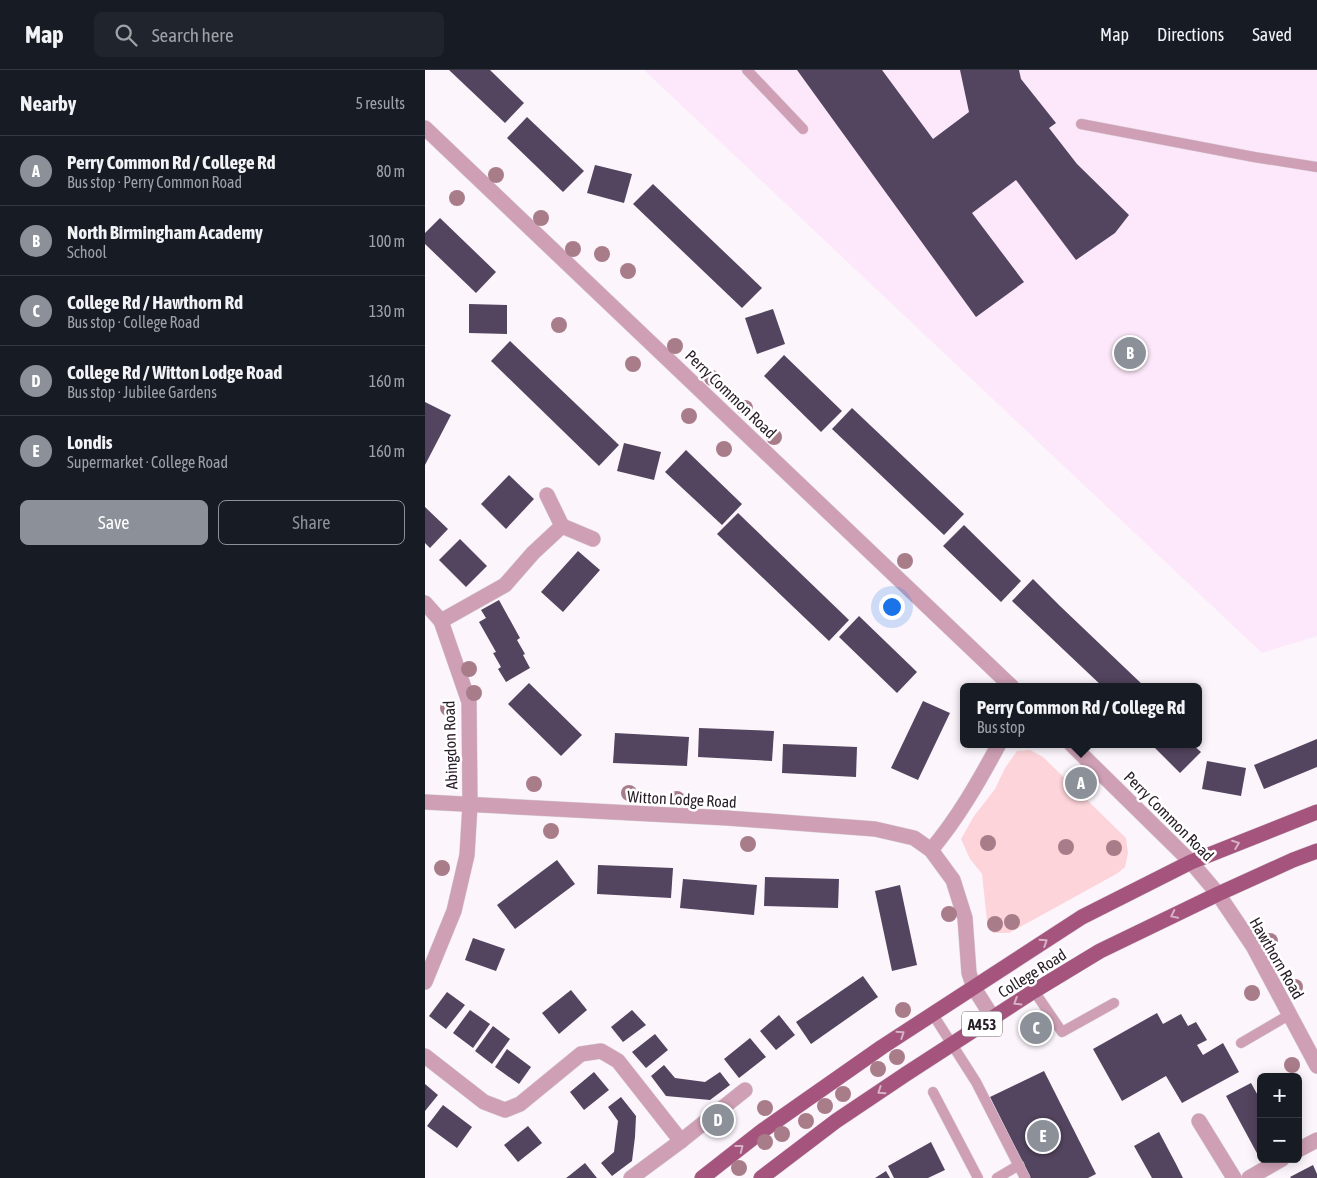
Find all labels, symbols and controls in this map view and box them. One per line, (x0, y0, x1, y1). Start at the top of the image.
search box (94, 12, 444, 57)
text: Map (25, 21, 64, 48)
icon: search (112, 21, 140, 49)
text: Search here (152, 24, 234, 46)
text: Map (1100, 24, 1129, 45)
text: Directions (1157, 24, 1224, 45)
text: Saved (1252, 24, 1292, 45)
text: Nearby (20, 91, 76, 115)
text: 5 results (355, 94, 405, 112)
text: Perry Common Rd / College Rd (67, 151, 276, 173)
text: A (32, 162, 40, 180)
text: 80 m (376, 162, 405, 180)
text: Bus stop · Perry Common Road (67, 173, 242, 191)
text: North Birmingham Academy (67, 221, 263, 243)
text: B (32, 232, 40, 250)
text: 100 m (369, 232, 405, 250)
text: School (67, 243, 107, 261)
text: College Rd / Hawthorn Rd (67, 291, 243, 313)
text: C (32, 302, 40, 320)
text: 130 m (369, 302, 405, 320)
text: Bus stop · College Road (67, 313, 200, 331)
pin: B (1114, 334, 1146, 372)
street label: Perry Common Road (681, 346, 780, 443)
text: College Rd / Witton Lodge Road (67, 361, 282, 383)
text: D (32, 372, 40, 390)
text: 160 m (369, 372, 405, 390)
text: Bus stop · Jubilee Gardens (67, 383, 217, 401)
text: Londis (67, 431, 113, 453)
text: E (33, 442, 39, 460)
text: 160 m (369, 442, 405, 460)
text: Supermarket · College Road (67, 453, 228, 471)
button: Save (20, 500, 208, 545)
button: Share (218, 500, 405, 545)
your location (879, 594, 905, 620)
popup (960, 683, 1202, 748)
text: Perry Common Rd / College Rd (977, 696, 1185, 718)
street label: Abingdon Road (439, 700, 462, 790)
text: Bus stop (977, 718, 1025, 736)
pin: A (1065, 764, 1097, 802)
street label: Perry Common Road (1120, 768, 1217, 865)
street label: Witton Lodge Road (627, 787, 737, 812)
one-way arrow (1231, 840, 1240, 850)
one-way arrow (1170, 909, 1179, 919)
street label: Hawthorn Road (1246, 914, 1308, 1002)
one-way arrow (1038, 939, 1048, 948)
street label: College Road (995, 945, 1070, 1002)
one-way arrow (1013, 996, 1022, 1006)
pin: C (1020, 1009, 1052, 1047)
road number: A453 (962, 1012, 1002, 1036)
one-way arrow (896, 1031, 905, 1040)
map controls (1257, 1073, 1302, 1163)
button: + (1257, 1073, 1302, 1118)
one-way arrow (877, 1085, 887, 1094)
pin: D (702, 1101, 734, 1139)
pin: E (1027, 1117, 1059, 1155)
button: − (1257, 1118, 1302, 1163)
one-way arrow (734, 1145, 744, 1154)

